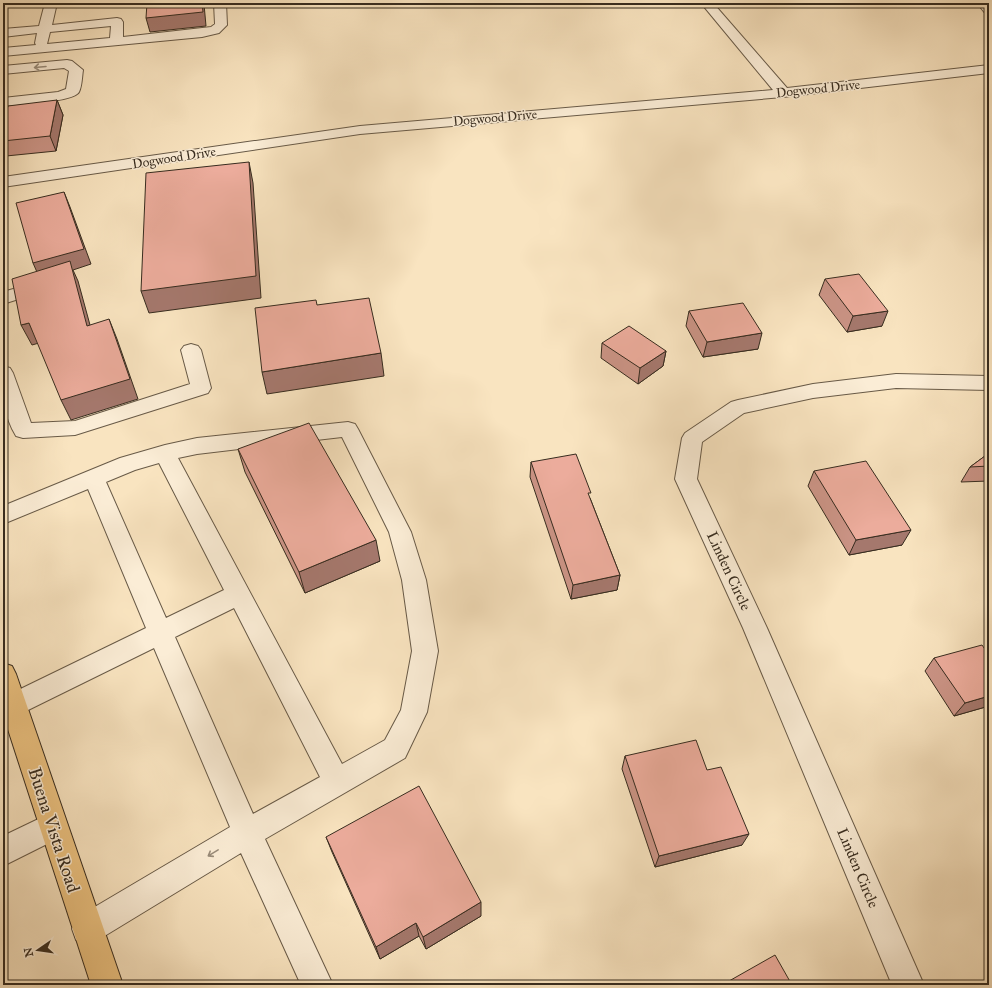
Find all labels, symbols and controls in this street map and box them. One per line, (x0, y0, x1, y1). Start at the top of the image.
one-way arrow (34, 63, 47, 70)
street label: Dogwood Drive (775, 77, 861, 101)
street label: Dogwood Drive (452, 106, 538, 130)
street label: Dogwood Drive (131, 143, 217, 172)
street label: Linden Circle (703, 529, 755, 613)
street label: Buena Vista Road (23, 765, 85, 895)
street label: Linden Circle (833, 825, 883, 911)
one-way arrow (208, 849, 219, 857)
north arrow (18, 930, 58, 970)
text: N (21, 945, 36, 958)

